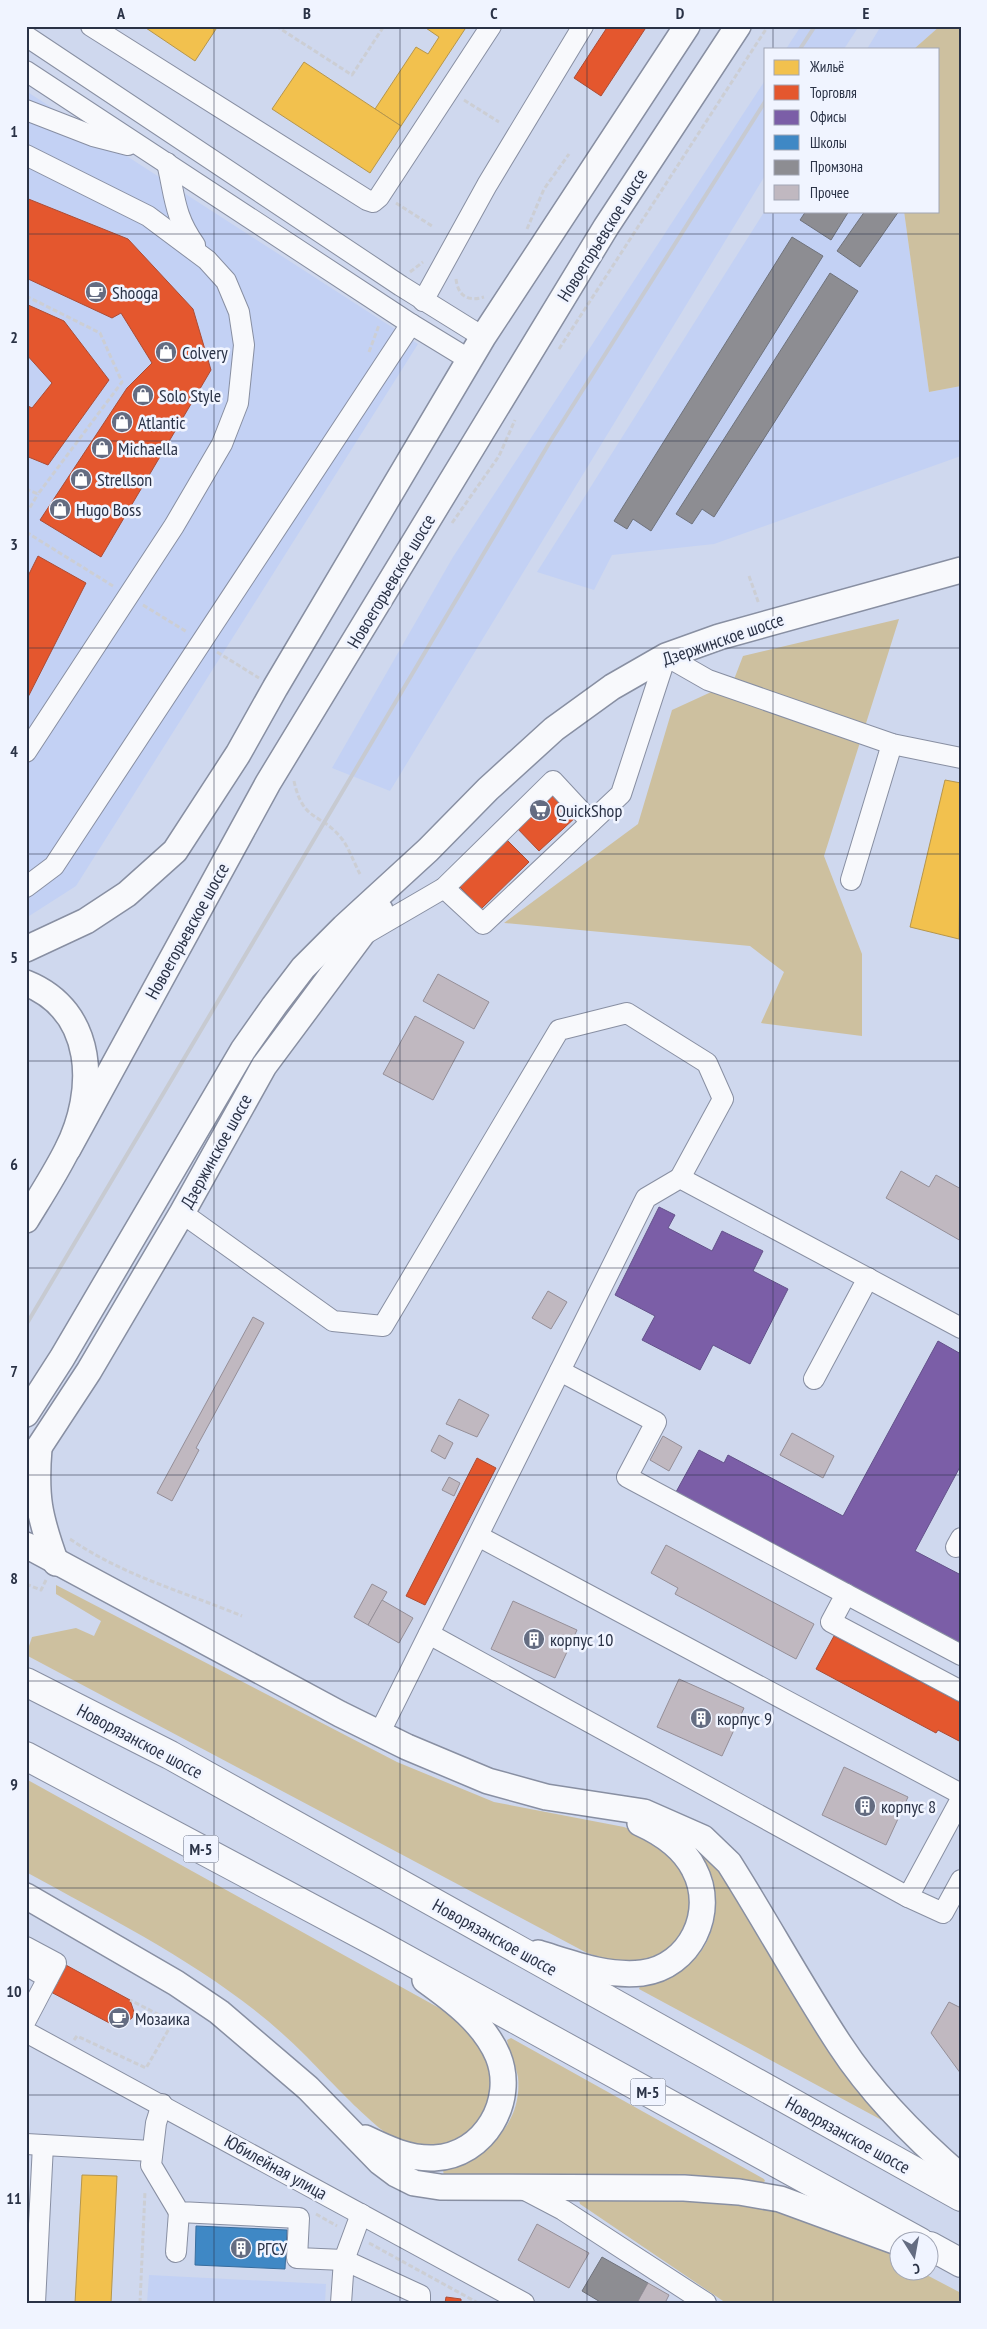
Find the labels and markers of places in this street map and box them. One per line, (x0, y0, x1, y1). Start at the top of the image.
cafe icon: Shooga (84, 280, 108, 304)
place label: Shooga (112, 281, 158, 304)
shop icon: Colvery (154, 340, 178, 364)
place label: Colvery (182, 341, 228, 364)
shop icon: Solo Style (131, 383, 155, 407)
place label: Solo Style (159, 384, 221, 407)
shop icon: Atlantic (110, 410, 134, 434)
place label: Atlantic (138, 411, 186, 434)
shop icon: Michaella (90, 436, 114, 460)
place label: Michaella (118, 437, 178, 460)
shop icon: Strellson (69, 467, 93, 491)
place label: Strellson (97, 468, 152, 491)
shop icon: Hugo Boss (48, 497, 72, 521)
place label: Hugo Boss (76, 498, 141, 521)
supermarket icon: QuickShop (528, 798, 552, 822)
place label: QuickShop (556, 799, 622, 822)
building icon: корпус 10 (522, 1627, 546, 1651)
place label: корпус 10 (550, 1628, 613, 1651)
building icon: корпус 9 (689, 1706, 713, 1730)
place label: корпус 9 (717, 1707, 772, 1730)
building icon: корпус 8 (853, 1794, 877, 1818)
place label: корпус 8 (881, 1795, 936, 1818)
cafe icon: Мозаика (107, 2006, 131, 2030)
place label: Мозаика (135, 2007, 190, 2030)
building icon: РГСУ (229, 2236, 253, 2260)
place label: РГСУ (257, 2237, 288, 2260)

